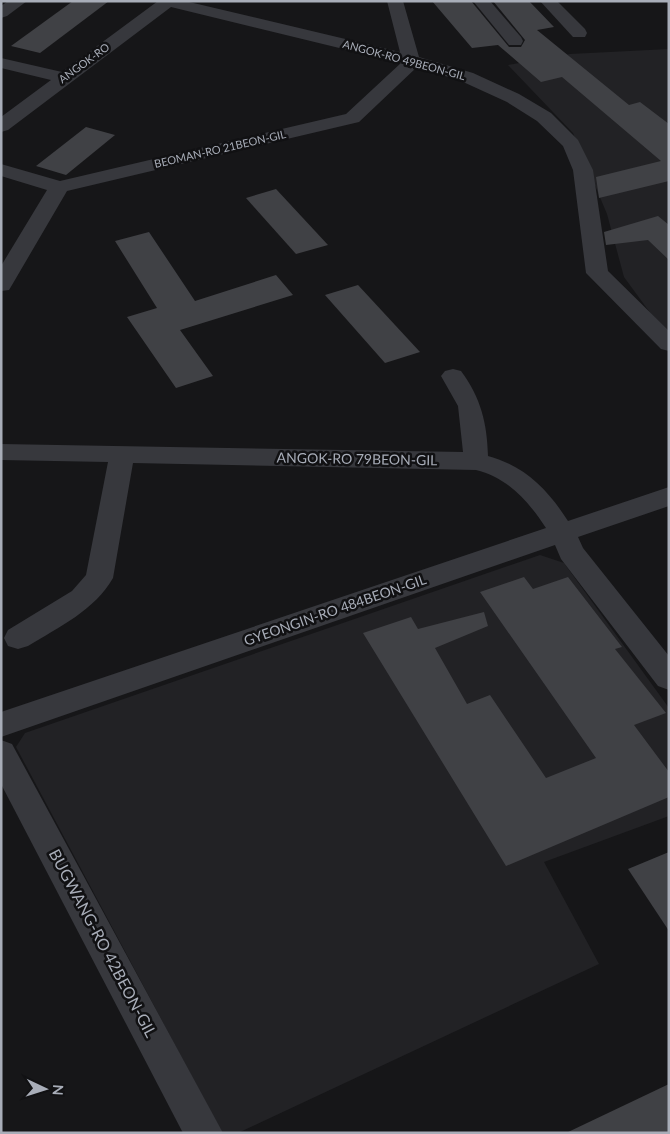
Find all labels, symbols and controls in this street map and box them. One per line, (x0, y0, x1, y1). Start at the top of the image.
street label: ANGOK-RO 49BEON-GIL (341, 37, 467, 82)
street label: ANGOK-RO (56, 40, 112, 85)
street label: BEOMAN-RO 21BEON-GIL (153, 127, 287, 170)
street label: ANGOK-RO 79BEON-GIL (277, 449, 438, 468)
street label: GYEONGIN-RO 484BEON-GIL (241, 570, 428, 649)
street label: BUGWANG-RO 42BEON-GIL (46, 845, 161, 1040)
north arrow (20, 1064, 70, 1114)
text: N (50, 1084, 67, 1096)

